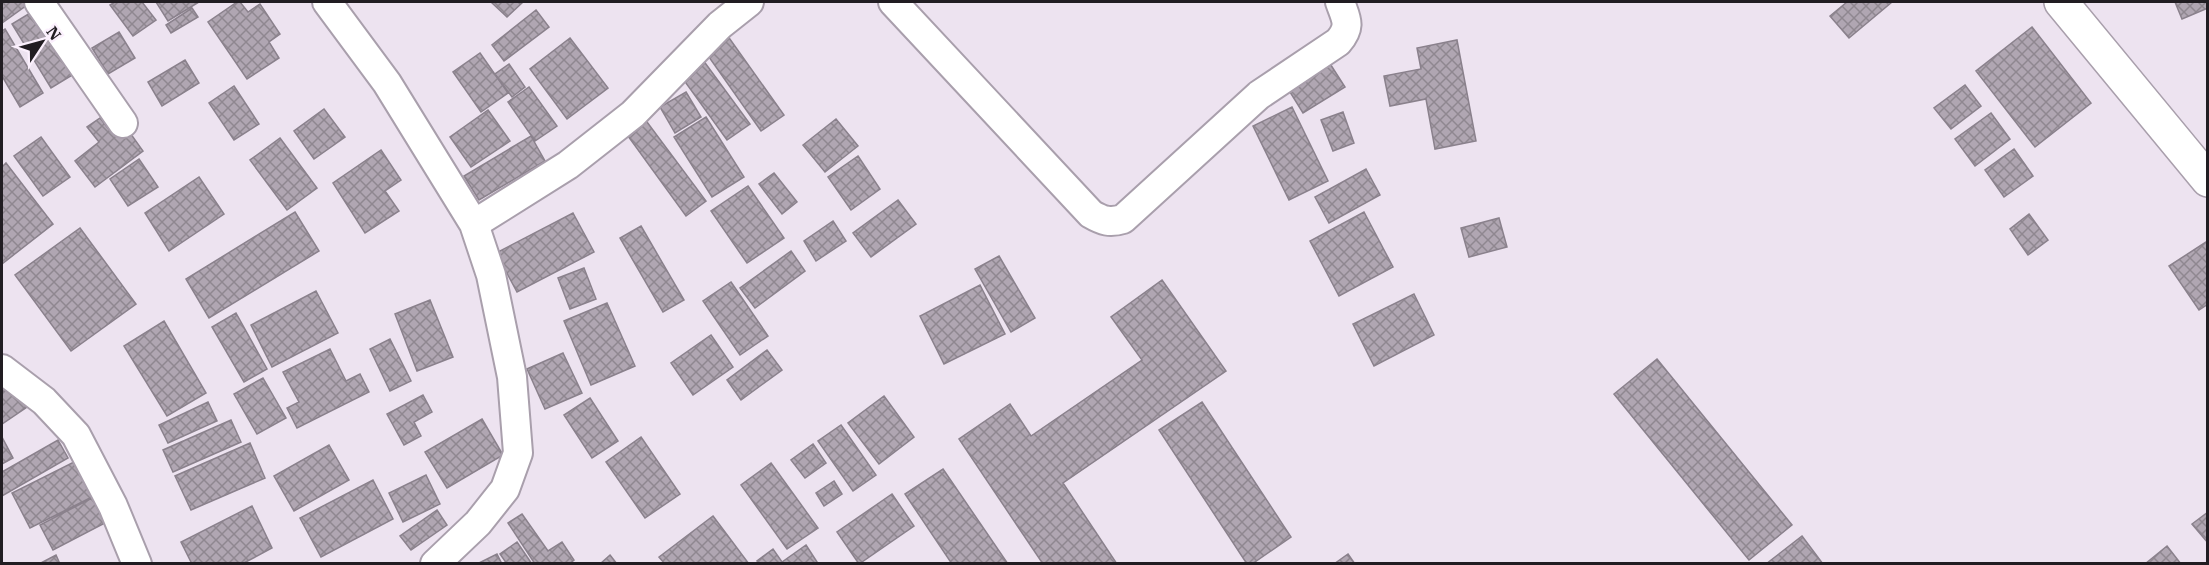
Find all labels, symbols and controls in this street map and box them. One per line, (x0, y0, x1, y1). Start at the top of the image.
north arrow (12, 12, 72, 72)
text: N (42, 22, 66, 44)

